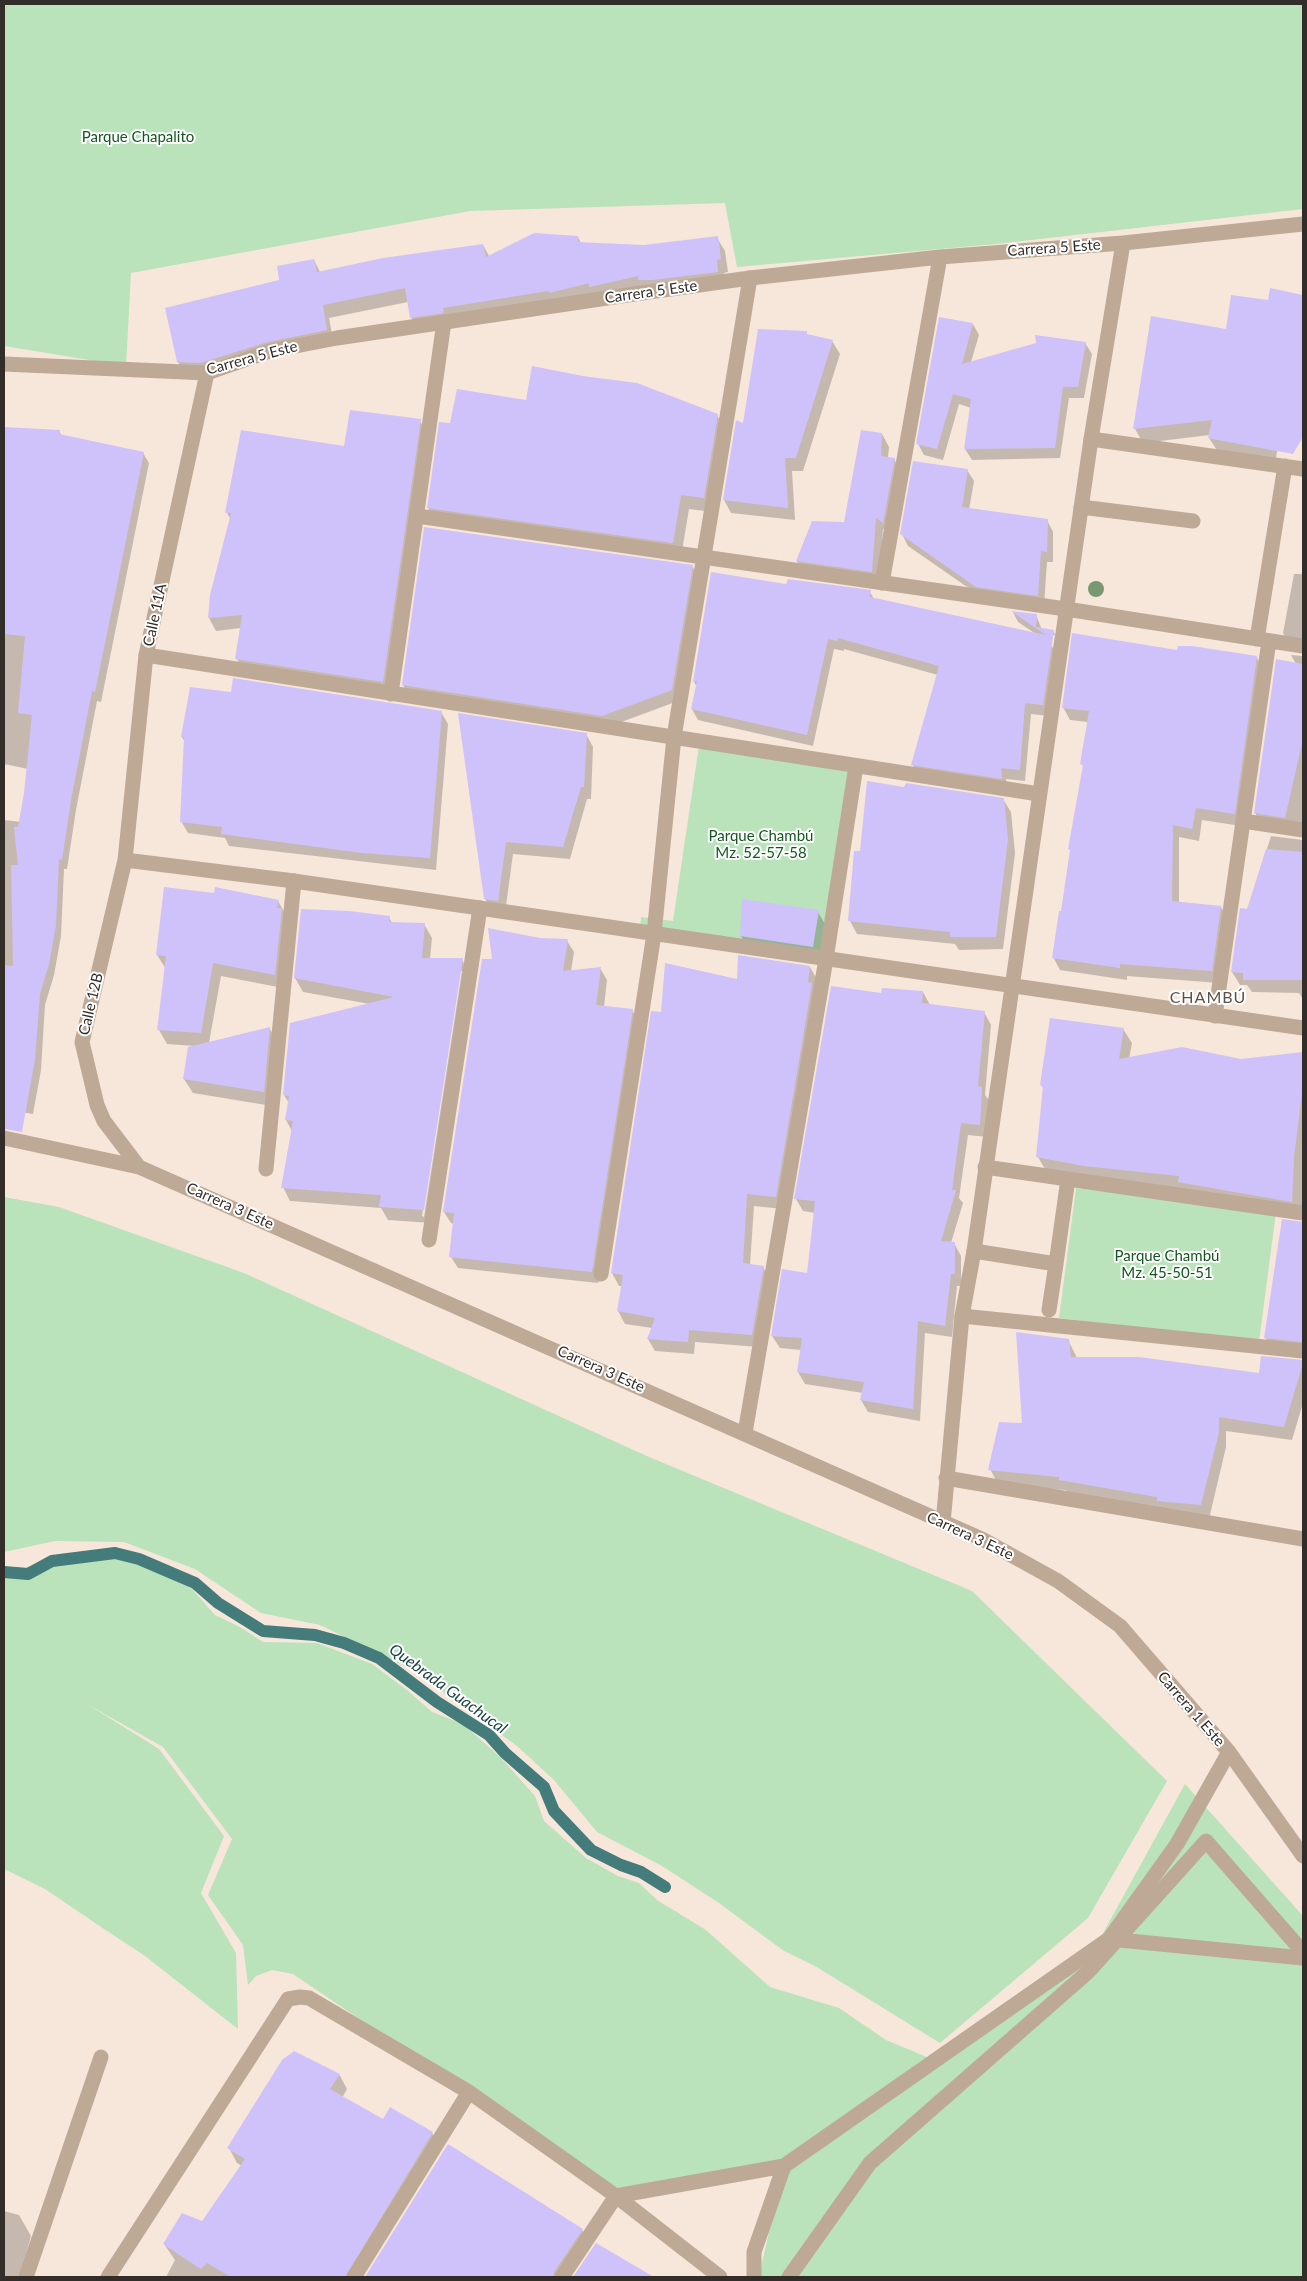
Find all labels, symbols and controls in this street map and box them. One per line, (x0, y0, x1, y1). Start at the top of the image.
park label: Parque Chapalito (82, 128, 194, 146)
street label: Carrera 5 Este (1007, 236, 1101, 260)
street label: Carrera 5 Este (603, 277, 699, 307)
street label: Carrera 5 Este (205, 337, 299, 379)
street label: Calle 11A (140, 582, 170, 648)
park label: Parque Chambú Mz. 52-57-58 (709, 827, 813, 862)
street label: Calle 12B (75, 971, 107, 1037)
district label: CHAMBÚ (1169, 988, 1247, 1008)
street label: Carrera 3 Este (184, 1179, 276, 1233)
park label: Parque Chambú Mz. 45-50-51 (1115, 1247, 1219, 1282)
street label: Carrera 3 Este (555, 1342, 647, 1396)
street label: Carrera 3 Este (924, 1508, 1016, 1564)
water label: Quebrada Guachucal (385, 1640, 511, 1738)
street label: Carrera 1 Este (1154, 1668, 1228, 1750)

